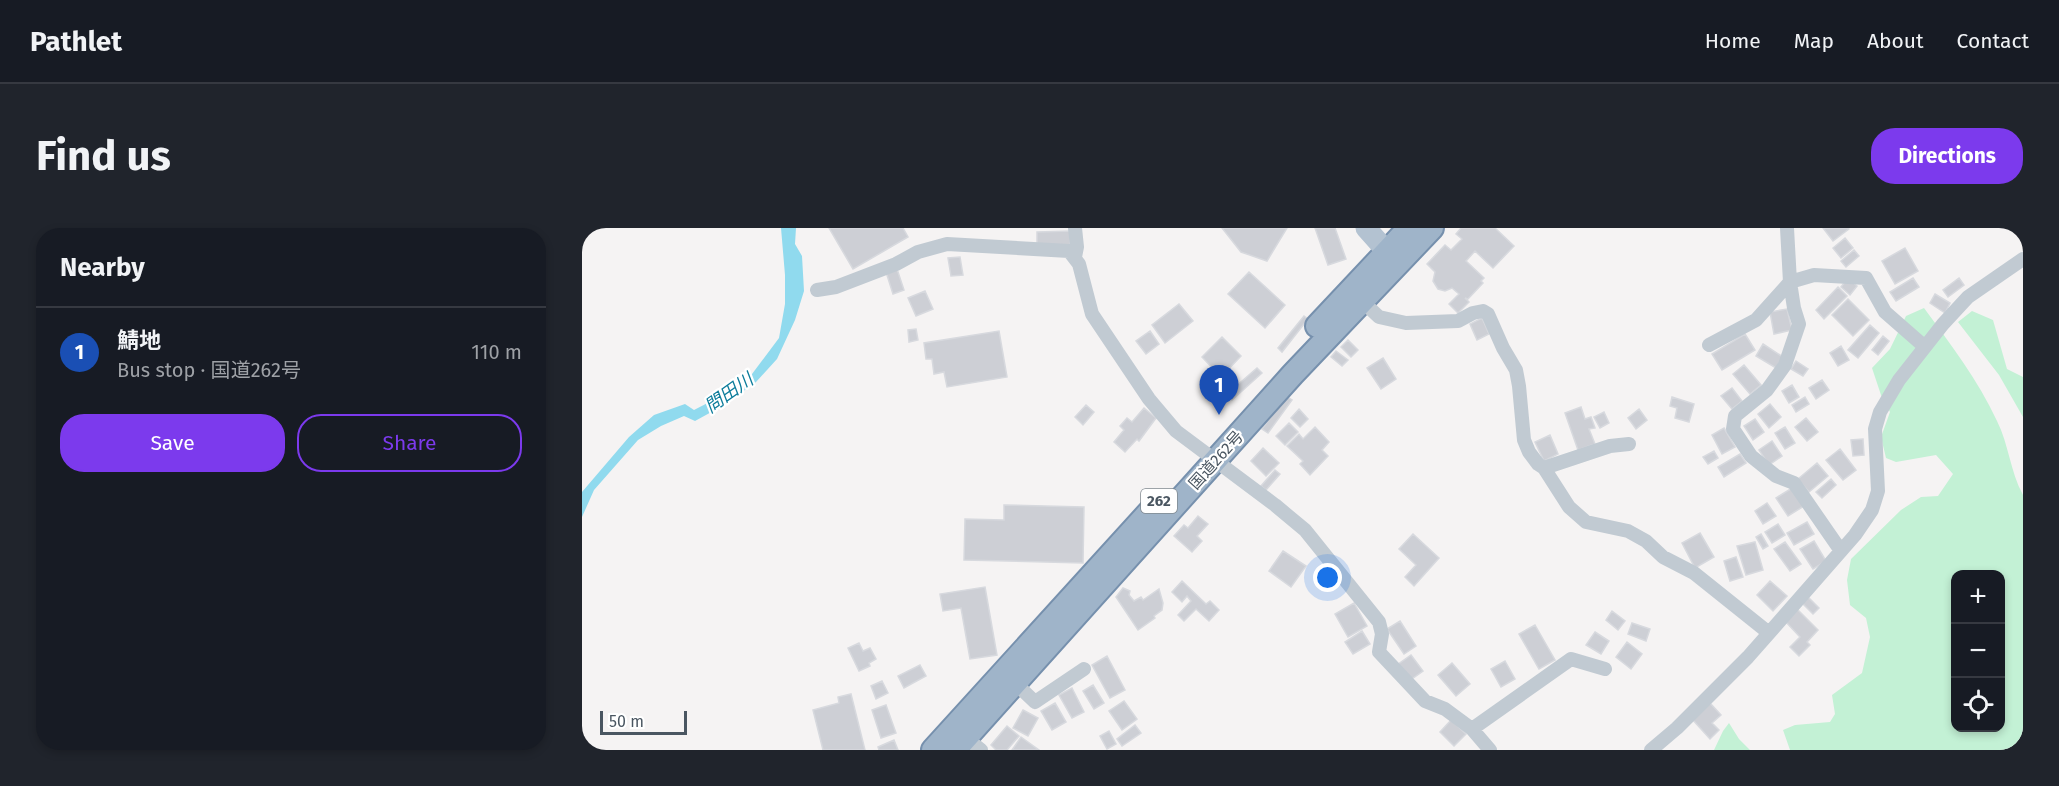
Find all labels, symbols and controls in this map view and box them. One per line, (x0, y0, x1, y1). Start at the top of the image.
text: Pathlet (30, 25, 122, 58)
text: Home (1705, 28, 1761, 54)
text: Map (1794, 28, 1834, 54)
text: About (1867, 28, 1924, 54)
text: Contact (1957, 28, 2029, 54)
button: Directions (1871, 128, 2023, 184)
text: Find us (36, 131, 171, 181)
text: Nearby (60, 252, 145, 283)
text: 鯖地 (117, 327, 161, 354)
text: 1 (75, 340, 84, 364)
text: 110 m (471, 340, 522, 364)
text: Bus stop · 国道262号 (117, 358, 301, 382)
pin: 1 (1200, 366, 1238, 415)
water label: 問田川 (701, 367, 759, 417)
button: Save (60, 414, 285, 472)
button: Share (297, 414, 522, 472)
street label: 国道262号 (1185, 427, 1247, 493)
road number: 262 (1141, 489, 1177, 513)
your location (1313, 563, 1342, 592)
map controls (1951, 570, 2005, 732)
button: + (1951, 570, 2005, 624)
button: − (1951, 624, 2005, 678)
button: locate (1951, 678, 2005, 732)
scale bar (600, 708, 687, 736)
text: 50 m (609, 712, 644, 731)

